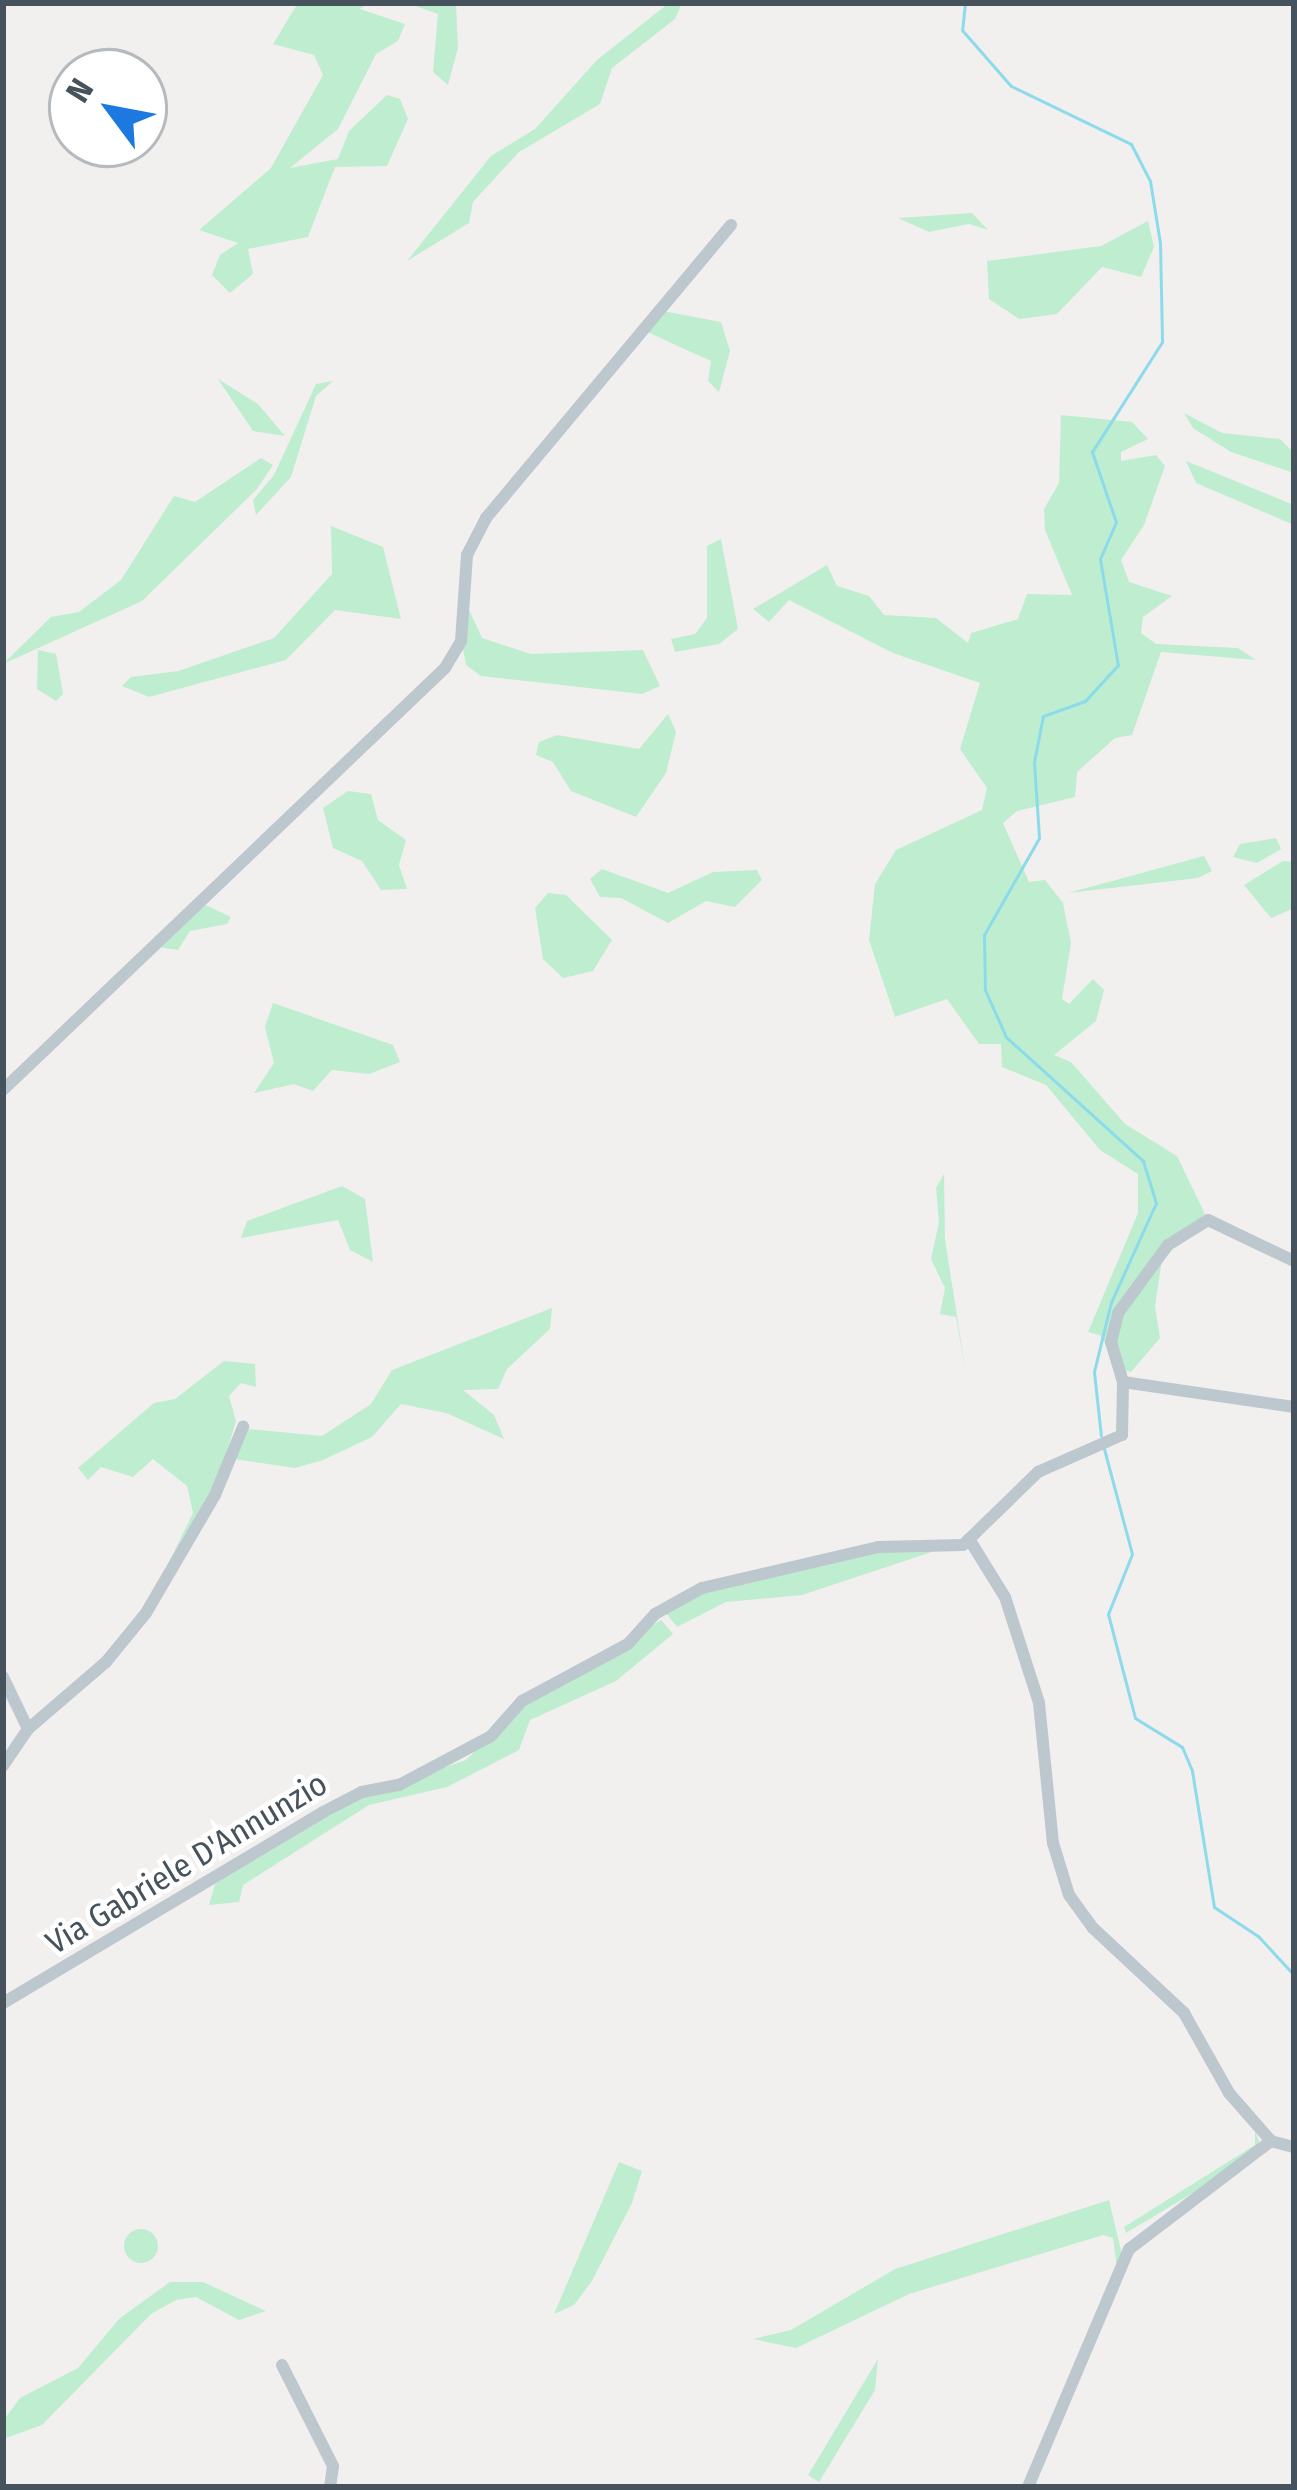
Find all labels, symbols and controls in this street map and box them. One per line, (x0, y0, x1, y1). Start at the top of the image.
north arrow (48, 48, 168, 168)
text: N (58, 72, 102, 109)
street label: Via Gabriele D'Annunzio (39, 1764, 335, 1964)

